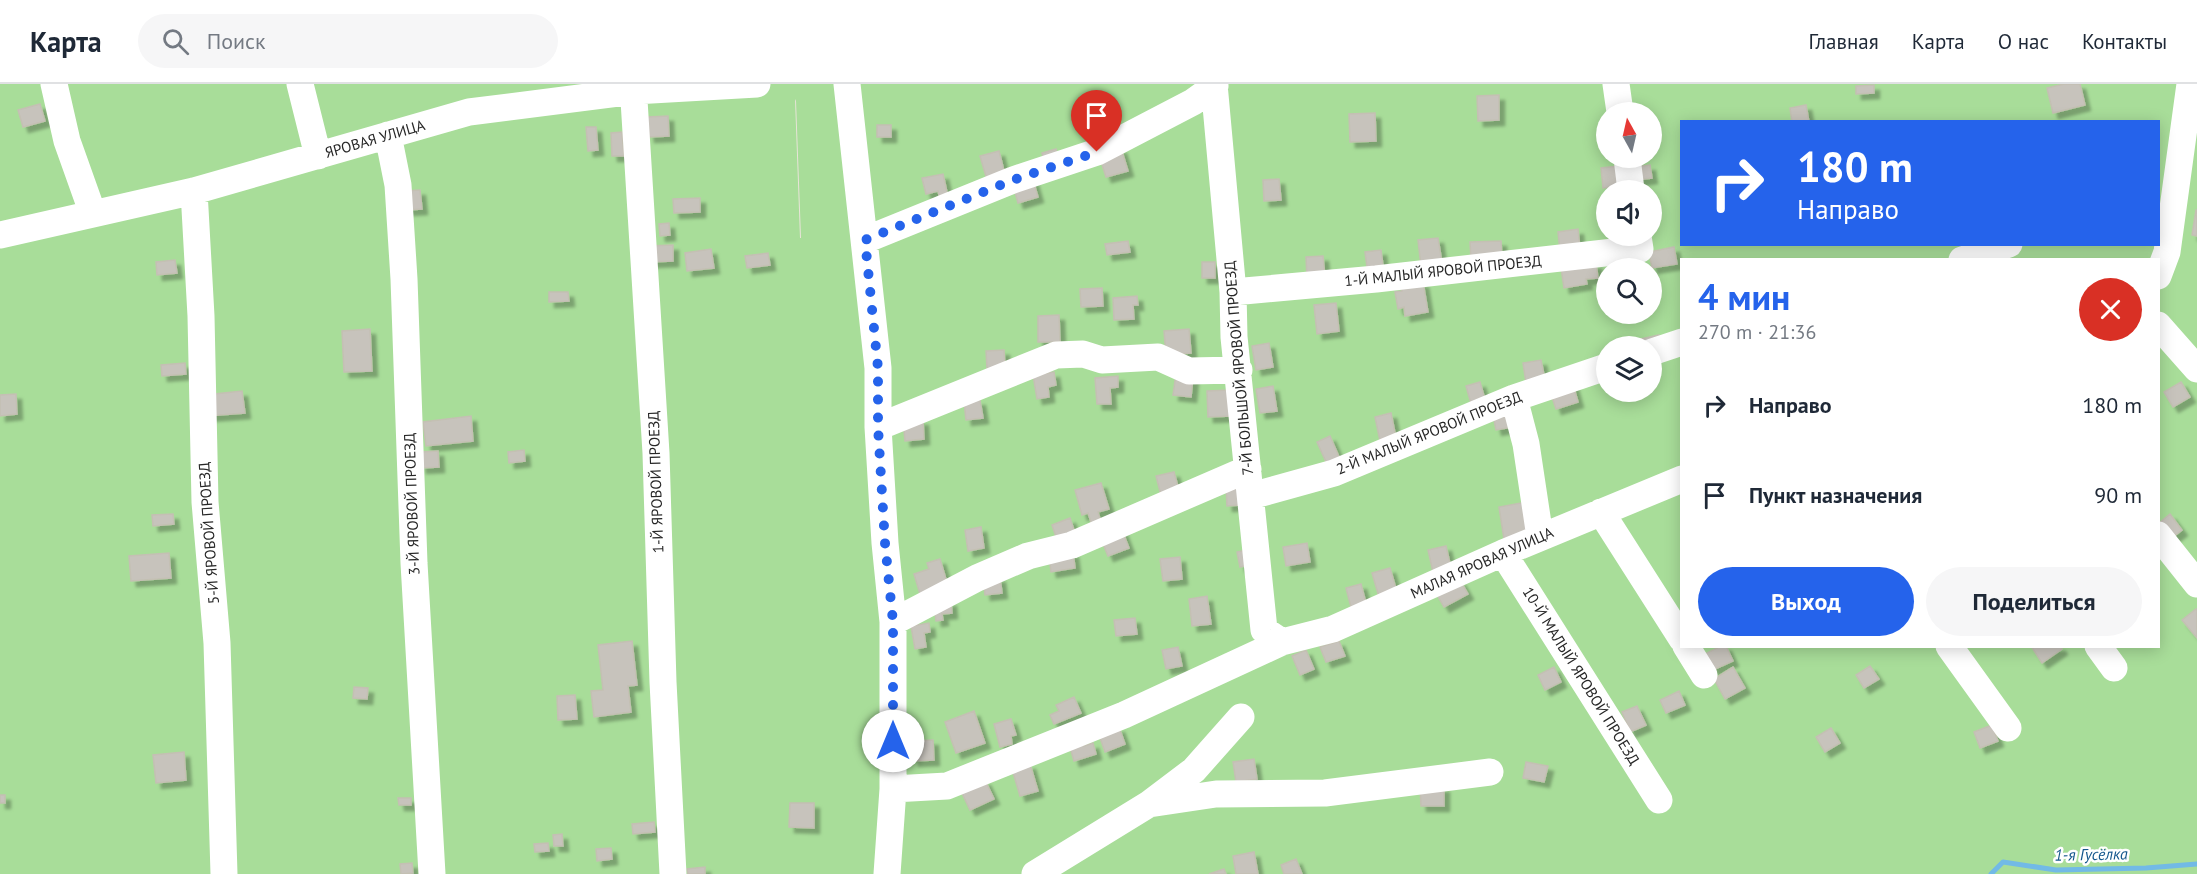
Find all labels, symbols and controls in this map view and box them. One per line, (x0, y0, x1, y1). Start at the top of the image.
search box (138, 14, 558, 68)
text: Карта (30, 23, 102, 60)
icon: search (159, 25, 192, 58)
text: Поиск (207, 27, 266, 55)
text: Главная (1808, 28, 1879, 55)
text: Карта (1912, 28, 1965, 55)
text: О нас (1998, 28, 2049, 55)
text: Контакты (2082, 28, 2167, 55)
pin (1071, 90, 1122, 152)
icon: arrive (1080, 99, 1113, 132)
north arrow (1596, 102, 1662, 168)
map controls (1596, 102, 1662, 402)
street label: ЯРОВАЯ УЛИЦА (323, 115, 427, 162)
text: 180 m (1797, 139, 1913, 194)
icon: right (1698, 144, 1776, 222)
button: sound (1596, 180, 1662, 246)
text: Направо (1797, 192, 1899, 226)
street label: 1-Й МАЛЫЙ ЯРОВОЙ ПРОЕЗД (1343, 251, 1542, 290)
button: search (1596, 258, 1662, 324)
street label: 7-Й БОЛЬШОЙ ЯРОВОЙ ПРОЕЗД (1220, 260, 1257, 476)
text: 4 мин (1698, 273, 1790, 320)
button: close (2079, 278, 2142, 341)
text: 270 m · 21:36 (1698, 319, 1816, 345)
button: layers (1596, 336, 1662, 402)
street label: 2-Й МАЛЫЙ ЯРОВОЙ ПРОЕЗД (1333, 387, 1524, 478)
icon: right (1698, 389, 1731, 422)
text: Направо (1749, 391, 1832, 419)
text: 180 m (2082, 391, 2142, 419)
street label: 1-Й ЯРОВОЙ ПРОЕЗД (644, 411, 667, 554)
street label: 3-Й ЯРОВОЙ ПРОЕЗД (400, 433, 423, 576)
street label: 5-Й ЯРОВОЙ ПРОЕЗД (194, 461, 223, 605)
icon: arrive (1698, 479, 1731, 512)
text: Пункт назначения (1749, 481, 1922, 509)
text: 90 m (2094, 481, 2142, 509)
street label: МАЛАЯ ЯРОВАЯ УЛИЦА (1407, 522, 1556, 603)
button: Выход (1698, 567, 1914, 636)
button: Поделиться (1926, 567, 2142, 636)
street label: 10-Й МАЛЫЙ ЯРОВОЙ ПРОЕЗД (1519, 583, 1644, 768)
position arrow (861, 709, 925, 773)
water label: 1-я Гусёлка (2054, 843, 2128, 865)

